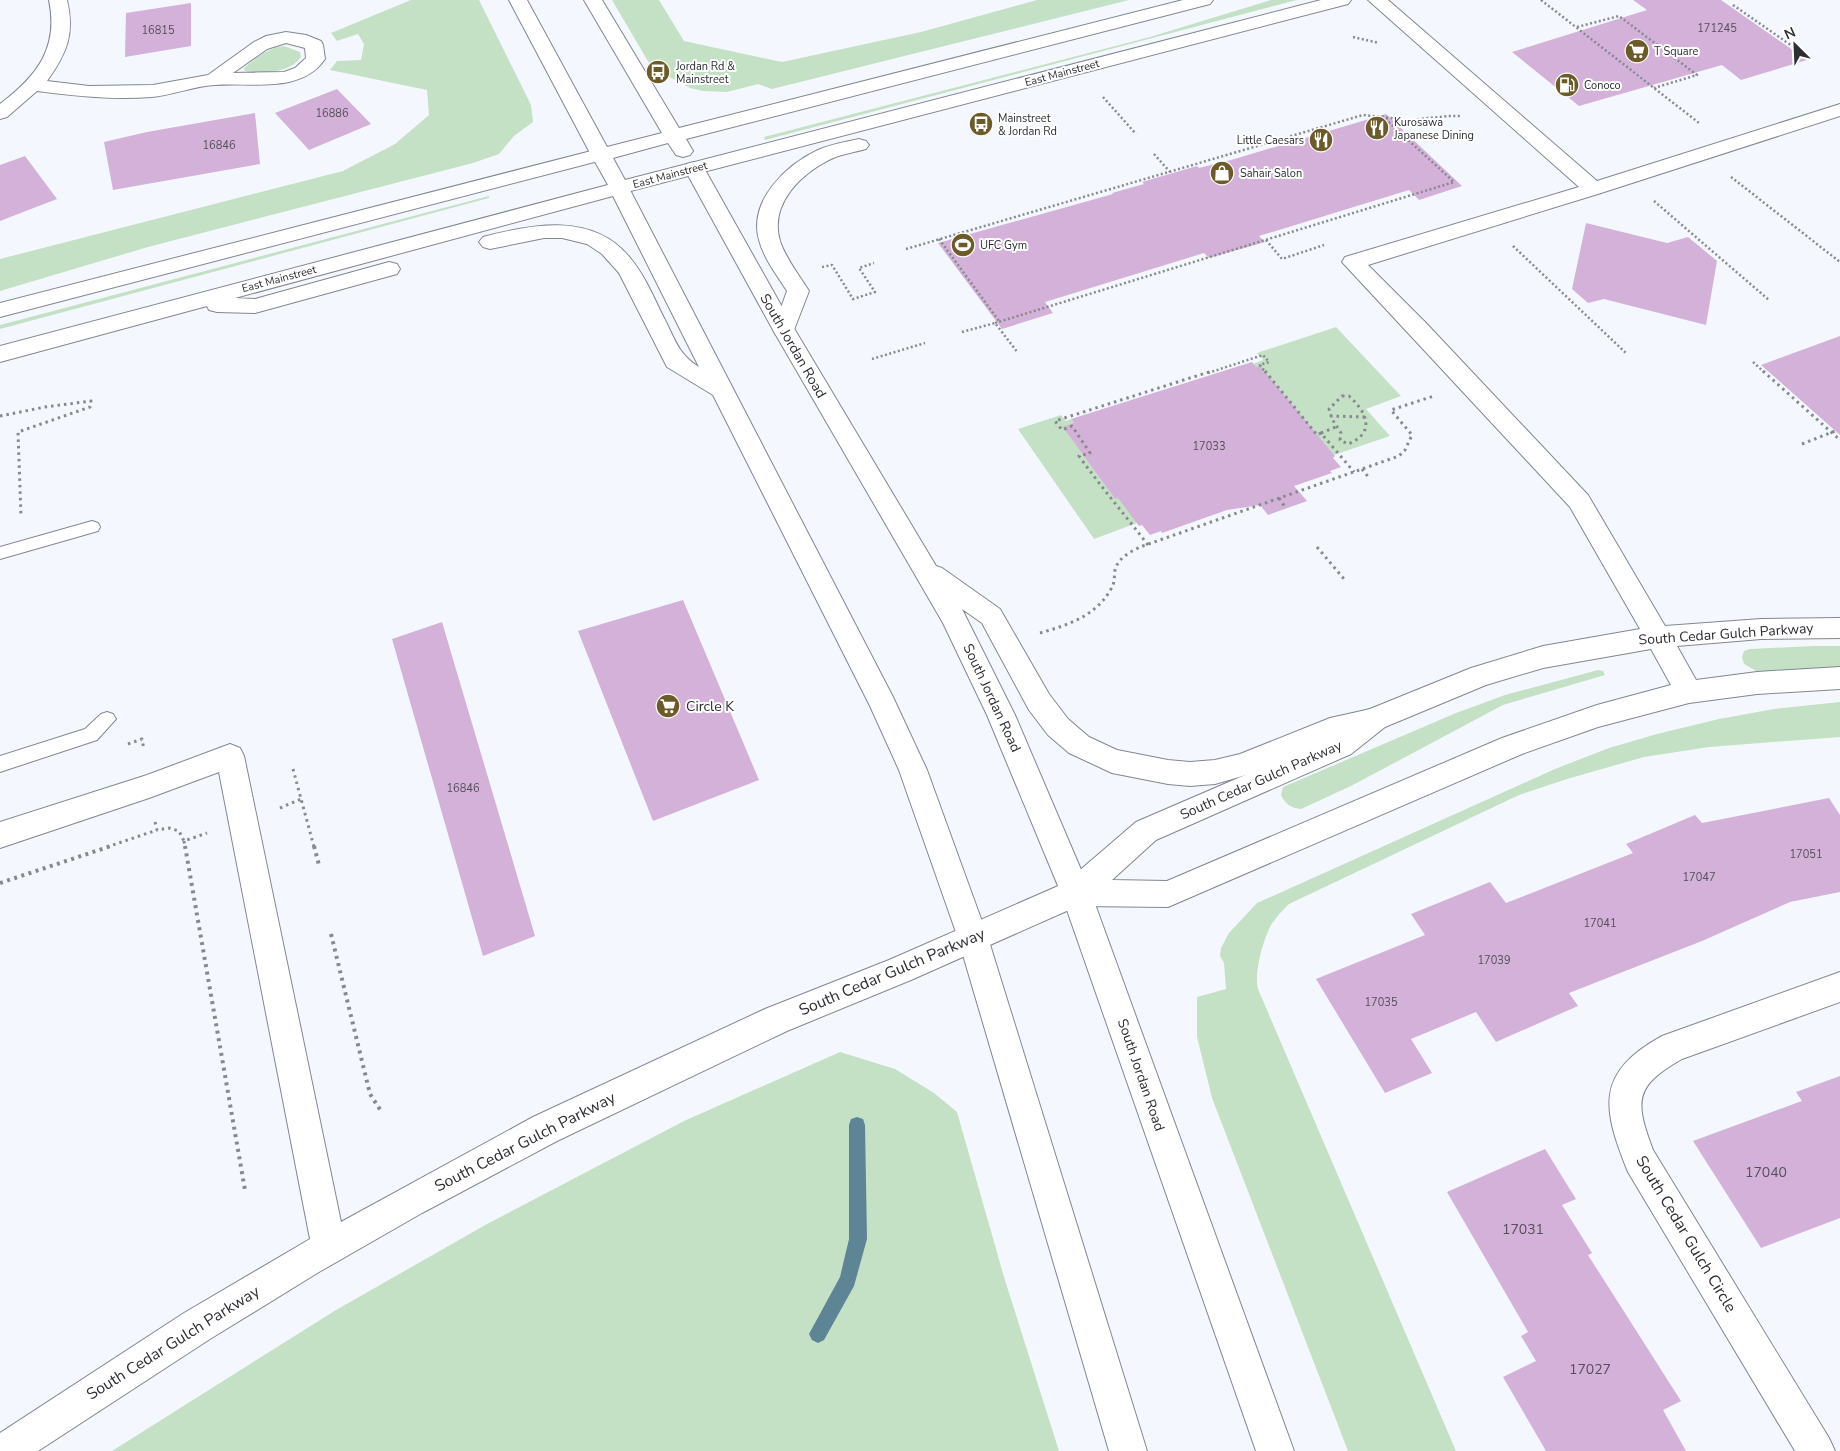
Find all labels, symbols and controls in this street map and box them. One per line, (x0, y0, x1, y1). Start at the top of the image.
north arrow (1770, 20, 1820, 70)
house number: 171245 (1697, 21, 1737, 36)
house number: 16815 (142, 23, 175, 38)
text: N (1781, 23, 1799, 44)
supermarket icon: T Square (1624, 38, 1650, 64)
place label: T Square (1654, 44, 1698, 59)
street label: East Mainstreet (1023, 56, 1101, 90)
bus stop icon: Jordan Rd & Mainstreet (645, 59, 671, 85)
place label: Jordan Rd & Mainstreet (675, 59, 735, 87)
fuel station icon: Conoco (1554, 72, 1580, 98)
place label: Conoco (1584, 78, 1621, 93)
house number: 16886 (316, 106, 349, 121)
bus stop icon: Mainstreet & Jordan Rd (968, 111, 994, 137)
place label: Mainstreet & Jordan Rd (998, 111, 1057, 139)
restaurant icon: Kurosawa Japanese Dining (1364, 115, 1390, 141)
place label: Kurosawa Japanese Dining (1393, 115, 1474, 143)
restaurant icon: Little Caesars (1308, 127, 1334, 153)
place label: Little Caesars (1237, 133, 1304, 148)
house number: 16846 (203, 138, 236, 153)
street label: East Mainstreet (631, 158, 709, 192)
shop icon: Sahair Salon (1209, 160, 1235, 186)
place label: Sahair Salon (1240, 166, 1302, 181)
sports icon: UFC Gym (950, 232, 976, 258)
place label: UFC Gym (980, 238, 1027, 253)
street label: East Mainstreet (240, 262, 318, 296)
street label: South Jordan Road (755, 290, 831, 402)
house number: 17033 (1193, 439, 1226, 454)
street label: South Cedar Gulch Parkway (1638, 618, 1815, 650)
street label: South Jordan Road (959, 641, 1025, 755)
supermarket icon: Circle K (655, 693, 681, 719)
place label: Circle K (686, 697, 734, 716)
street label: South Cedar Gulch Parkway (1177, 735, 1346, 824)
house number: 16846 (447, 781, 480, 796)
house number: 17051 (1790, 847, 1823, 862)
house number: 17047 (1683, 870, 1716, 885)
house number: 17041 (1584, 916, 1617, 931)
street label: South Cedar Gulch Parkway (795, 922, 989, 1021)
house number: 17039 (1478, 953, 1511, 968)
house number: 17035 (1365, 995, 1398, 1010)
street label: South Jordan Road (1113, 1016, 1169, 1134)
street label: South Cedar Gulch Parkway (431, 1086, 620, 1197)
street label: South Cedar Gulch Circle (1630, 1151, 1742, 1317)
house number: 17040 (1745, 1163, 1787, 1182)
house number: 17031 (1502, 1220, 1544, 1239)
street label: South Cedar Gulch Parkway (82, 1280, 264, 1405)
house number: 17027 (1569, 1360, 1611, 1379)

